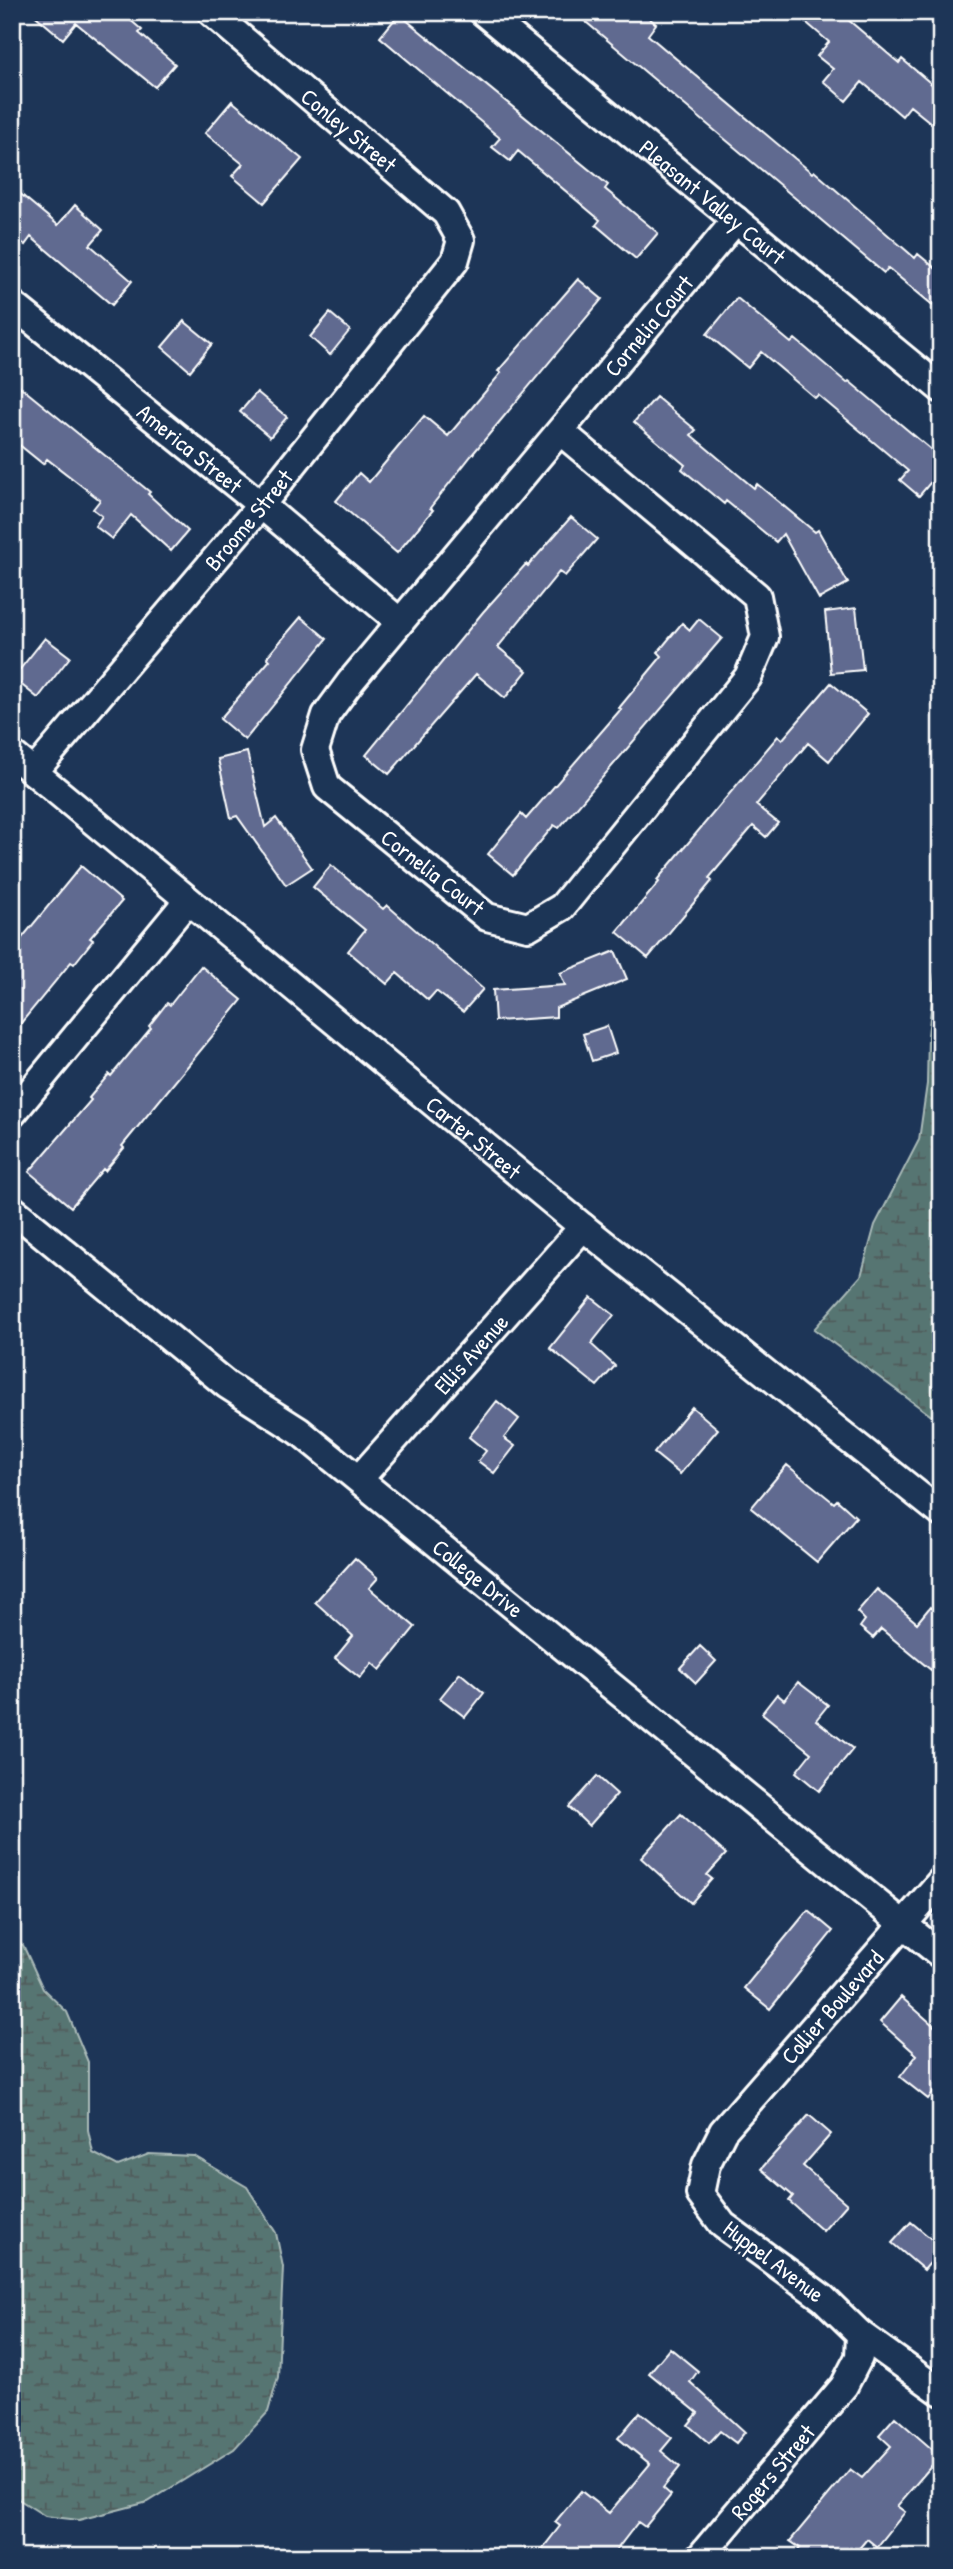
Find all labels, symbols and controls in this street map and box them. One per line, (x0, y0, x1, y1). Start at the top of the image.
street label: Conley Street (295, 81, 404, 180)
street label: Pleasant Valley Court (633, 132, 794, 272)
street label: Cornelia Court (596, 267, 700, 383)
street label: America Street (131, 396, 250, 500)
street label: Broome Street (197, 462, 300, 577)
street label: Cornelia Court (375, 822, 492, 923)
street label: Carter Street (420, 1088, 529, 1186)
street label: Ellis Avenue (427, 1307, 515, 1400)
street label: College Drive (426, 1531, 531, 1624)
street label: Collier Boulevard (773, 1943, 890, 2070)
street label: Huppel Avenue (717, 2213, 831, 2309)
street label: Rogers Street (723, 2416, 822, 2526)

